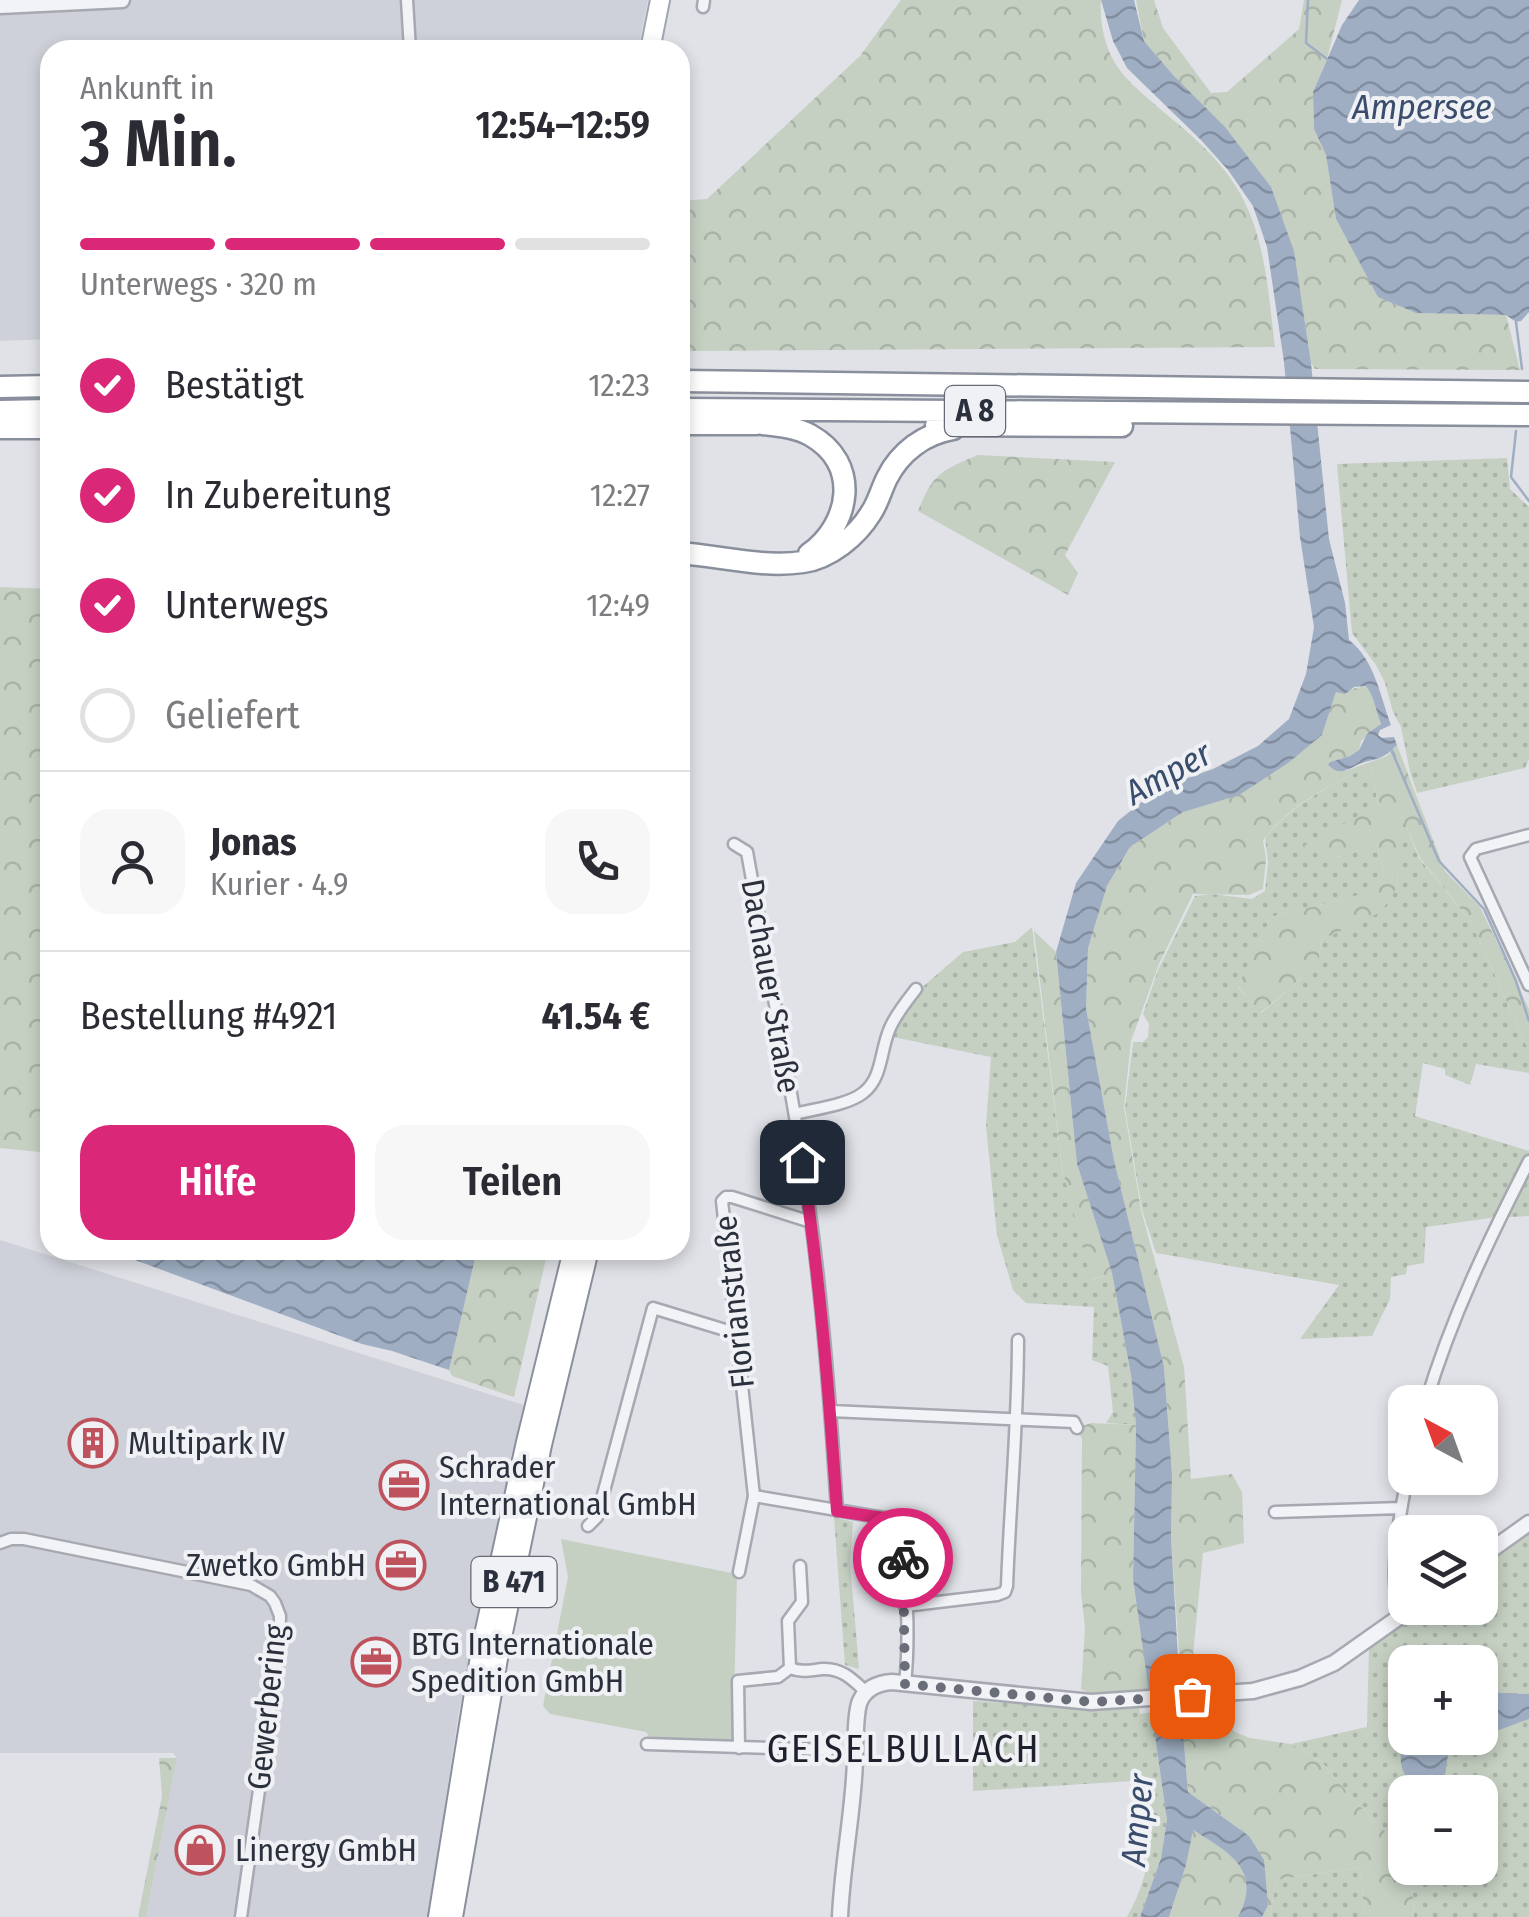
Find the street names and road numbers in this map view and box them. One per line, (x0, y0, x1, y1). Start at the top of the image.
road number: A 8 (945, 386, 1005, 436)
street label: Dachauer Straße (733, 876, 809, 1096)
street label: Florianstraße (706, 1214, 762, 1390)
road number: B 471 (472, 1557, 556, 1607)
street label: Gewerbering (239, 1622, 295, 1792)

